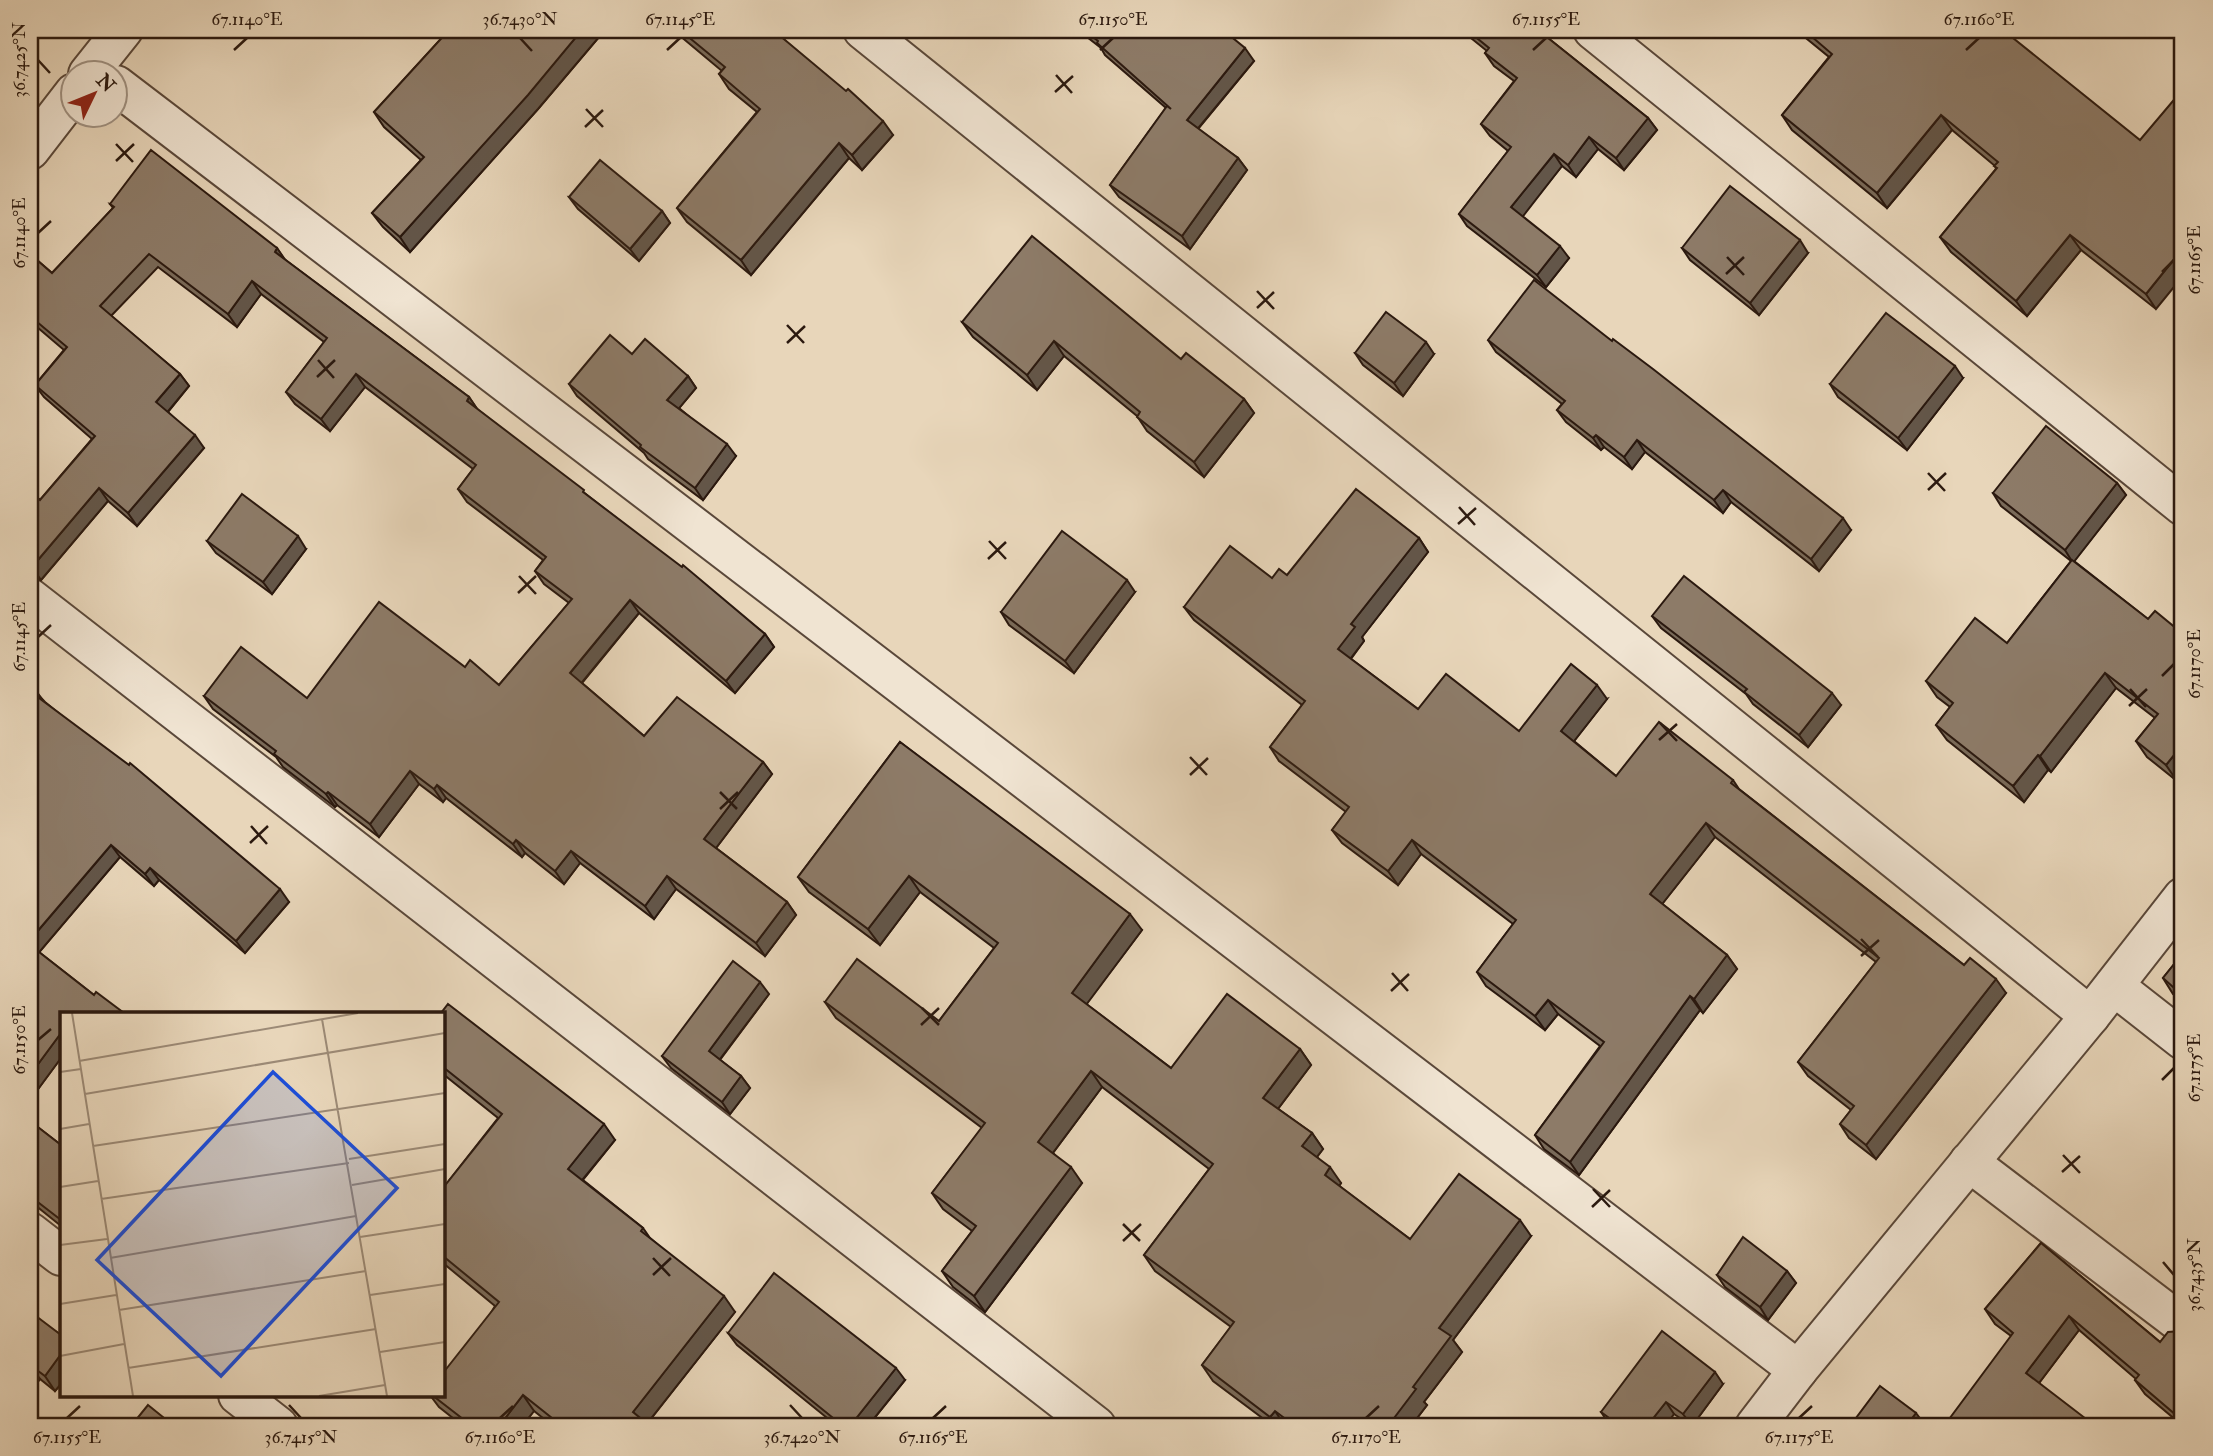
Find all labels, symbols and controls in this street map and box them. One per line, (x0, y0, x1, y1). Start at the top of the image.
text: 67.1140°E (211, 8, 283, 31)
text: 36.7430°N (483, 8, 557, 31)
text: 67.1145°E (645, 8, 715, 31)
text: 67.1150°E (1078, 8, 1148, 31)
text: 67.1155°E (1512, 8, 1580, 31)
text: 67.1160°E (1944, 8, 2014, 31)
text: 36.7425°N (8, 22, 31, 98)
north arrow (60, 60, 130, 130)
text: N (90, 68, 121, 98)
text: 67.1140°E (8, 197, 31, 269)
text: 67.1165°E (2183, 225, 2206, 295)
text: 67.1145°E (8, 602, 31, 672)
text: 67.1170°E (2183, 629, 2206, 699)
text: 67.1150°E (8, 1005, 31, 1075)
inset map (60, 1012, 444, 1396)
text: 67.1175°E (2183, 1034, 2206, 1102)
text: 36.7435°N (2183, 1238, 2206, 1312)
text: 67.1155°E (33, 1426, 101, 1449)
text: 36.7415°N (264, 1426, 338, 1449)
text: 67.1160°E (465, 1426, 535, 1449)
text: 36.7420°N (763, 1426, 841, 1449)
text: 67.1165°E (898, 1426, 968, 1449)
text: 67.1170°E (1331, 1426, 1401, 1449)
text: 67.1175°E (1765, 1426, 1833, 1449)

